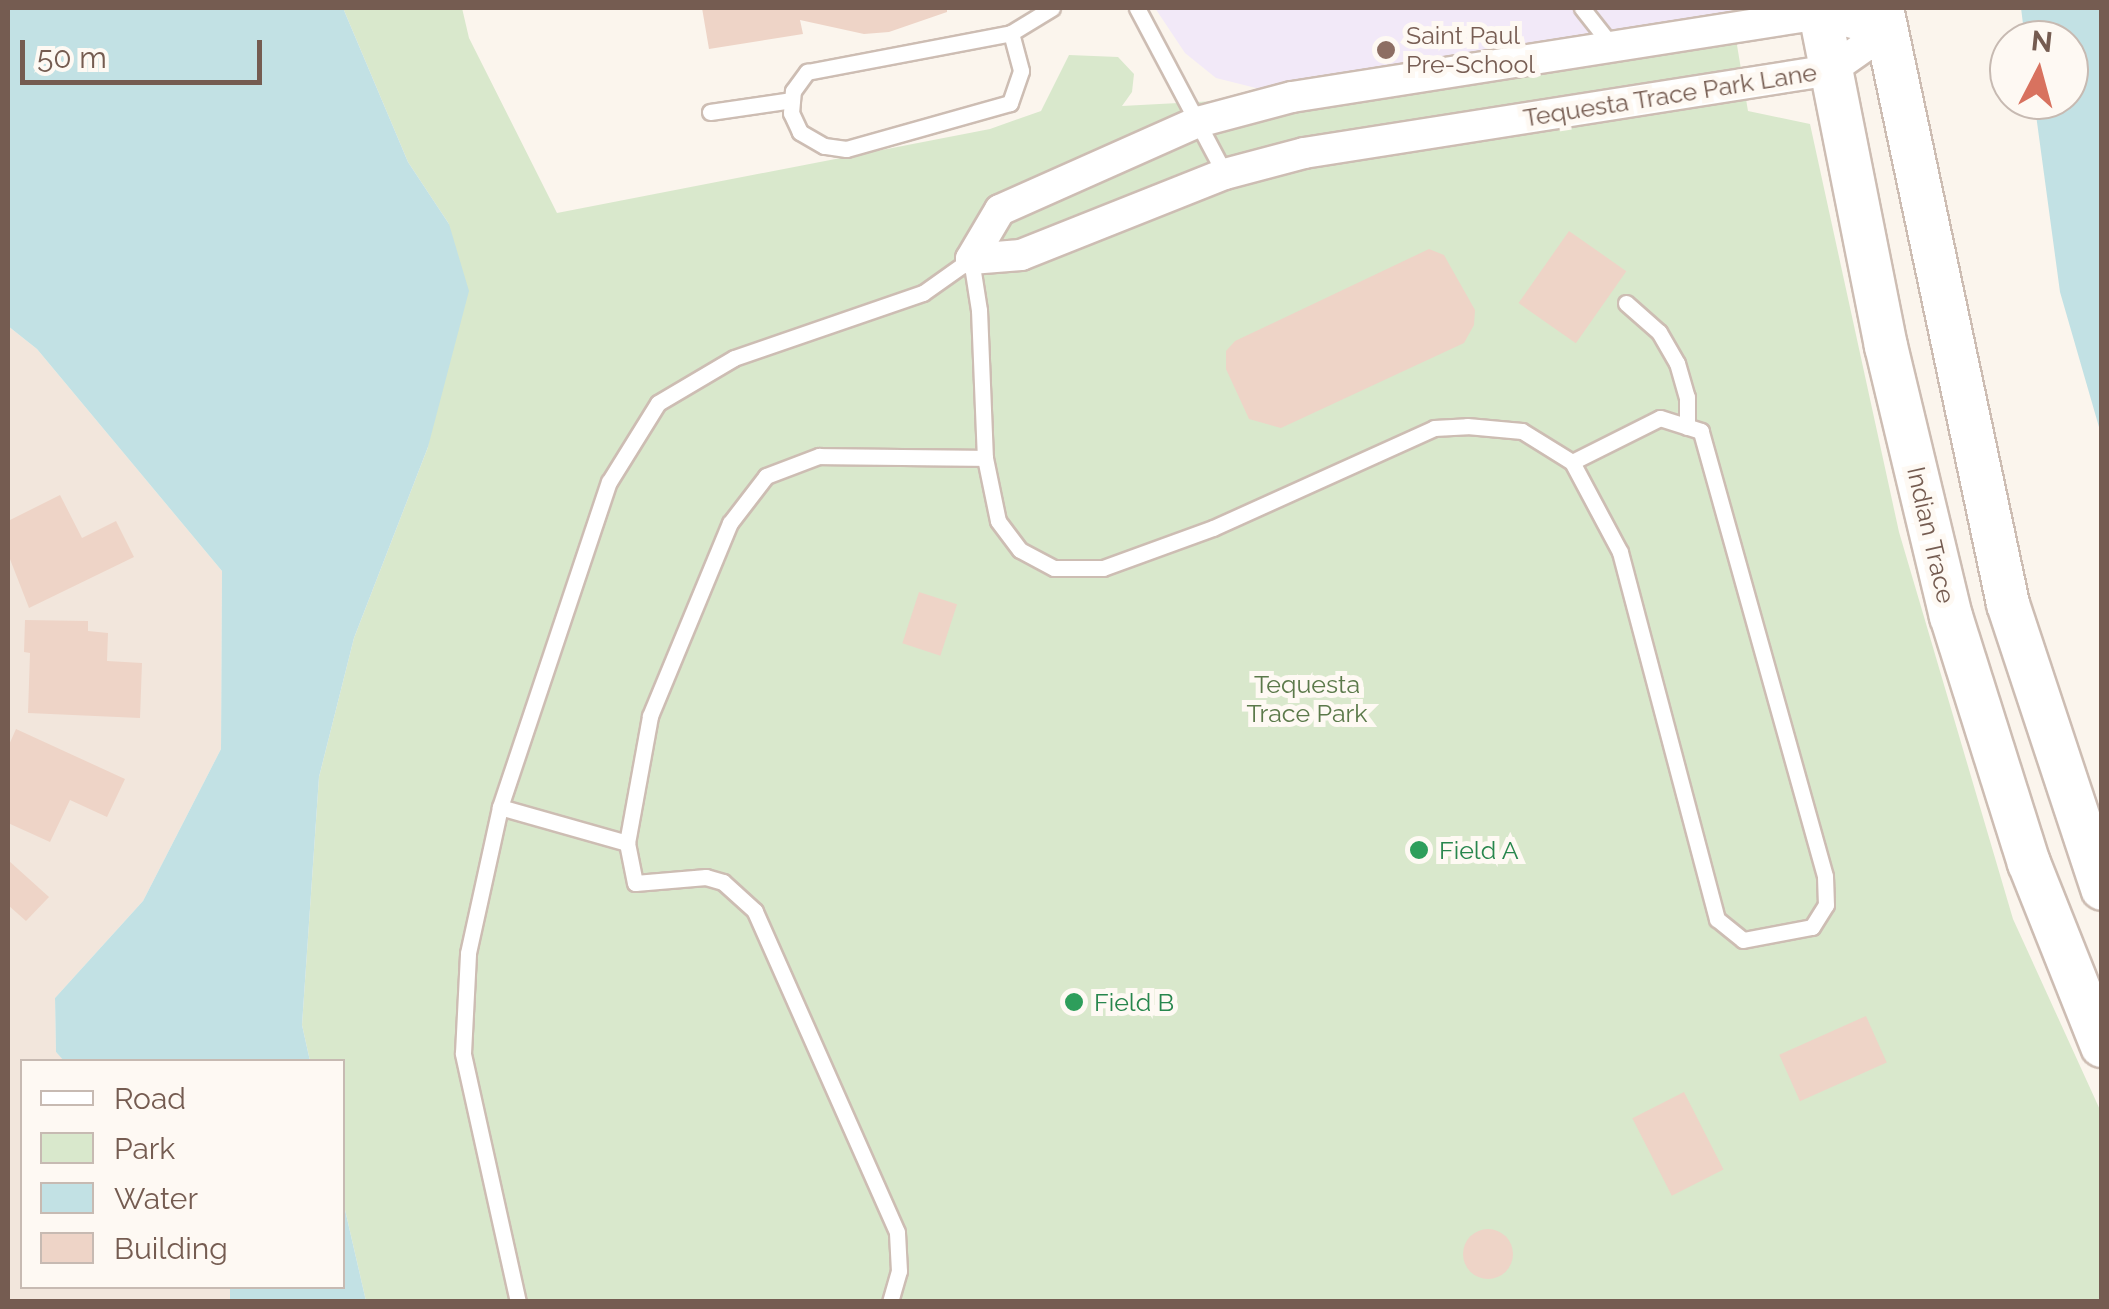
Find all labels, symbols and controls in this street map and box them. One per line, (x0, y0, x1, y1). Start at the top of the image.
scale bar (25, 20, 268, 82)
north arrow (1989, 20, 2089, 120)
place label: Saint Paul Pre-School (1406, 21, 1535, 80)
text: N (2030, 24, 2054, 59)
marker: Saint Paul Pre-School (1375, 39, 1397, 61)
text: 50 m (37, 40, 107, 75)
street label: Tequesta Trace Park Lane (1521, 57, 1819, 133)
street label: Indian Trace (1901, 463, 1961, 607)
park label: Tequesta Trace Park (1246, 670, 1368, 729)
place label: Field A (1439, 835, 1519, 865)
marker: Field A (1408, 839, 1430, 861)
place label: Field B (1094, 987, 1174, 1017)
marker: Field B (1063, 991, 1085, 1013)
legend (20, 1059, 345, 1289)
text: Road (114, 1081, 186, 1116)
text: Park (114, 1131, 175, 1166)
text: Water (114, 1181, 198, 1216)
text: Building (114, 1231, 228, 1266)

